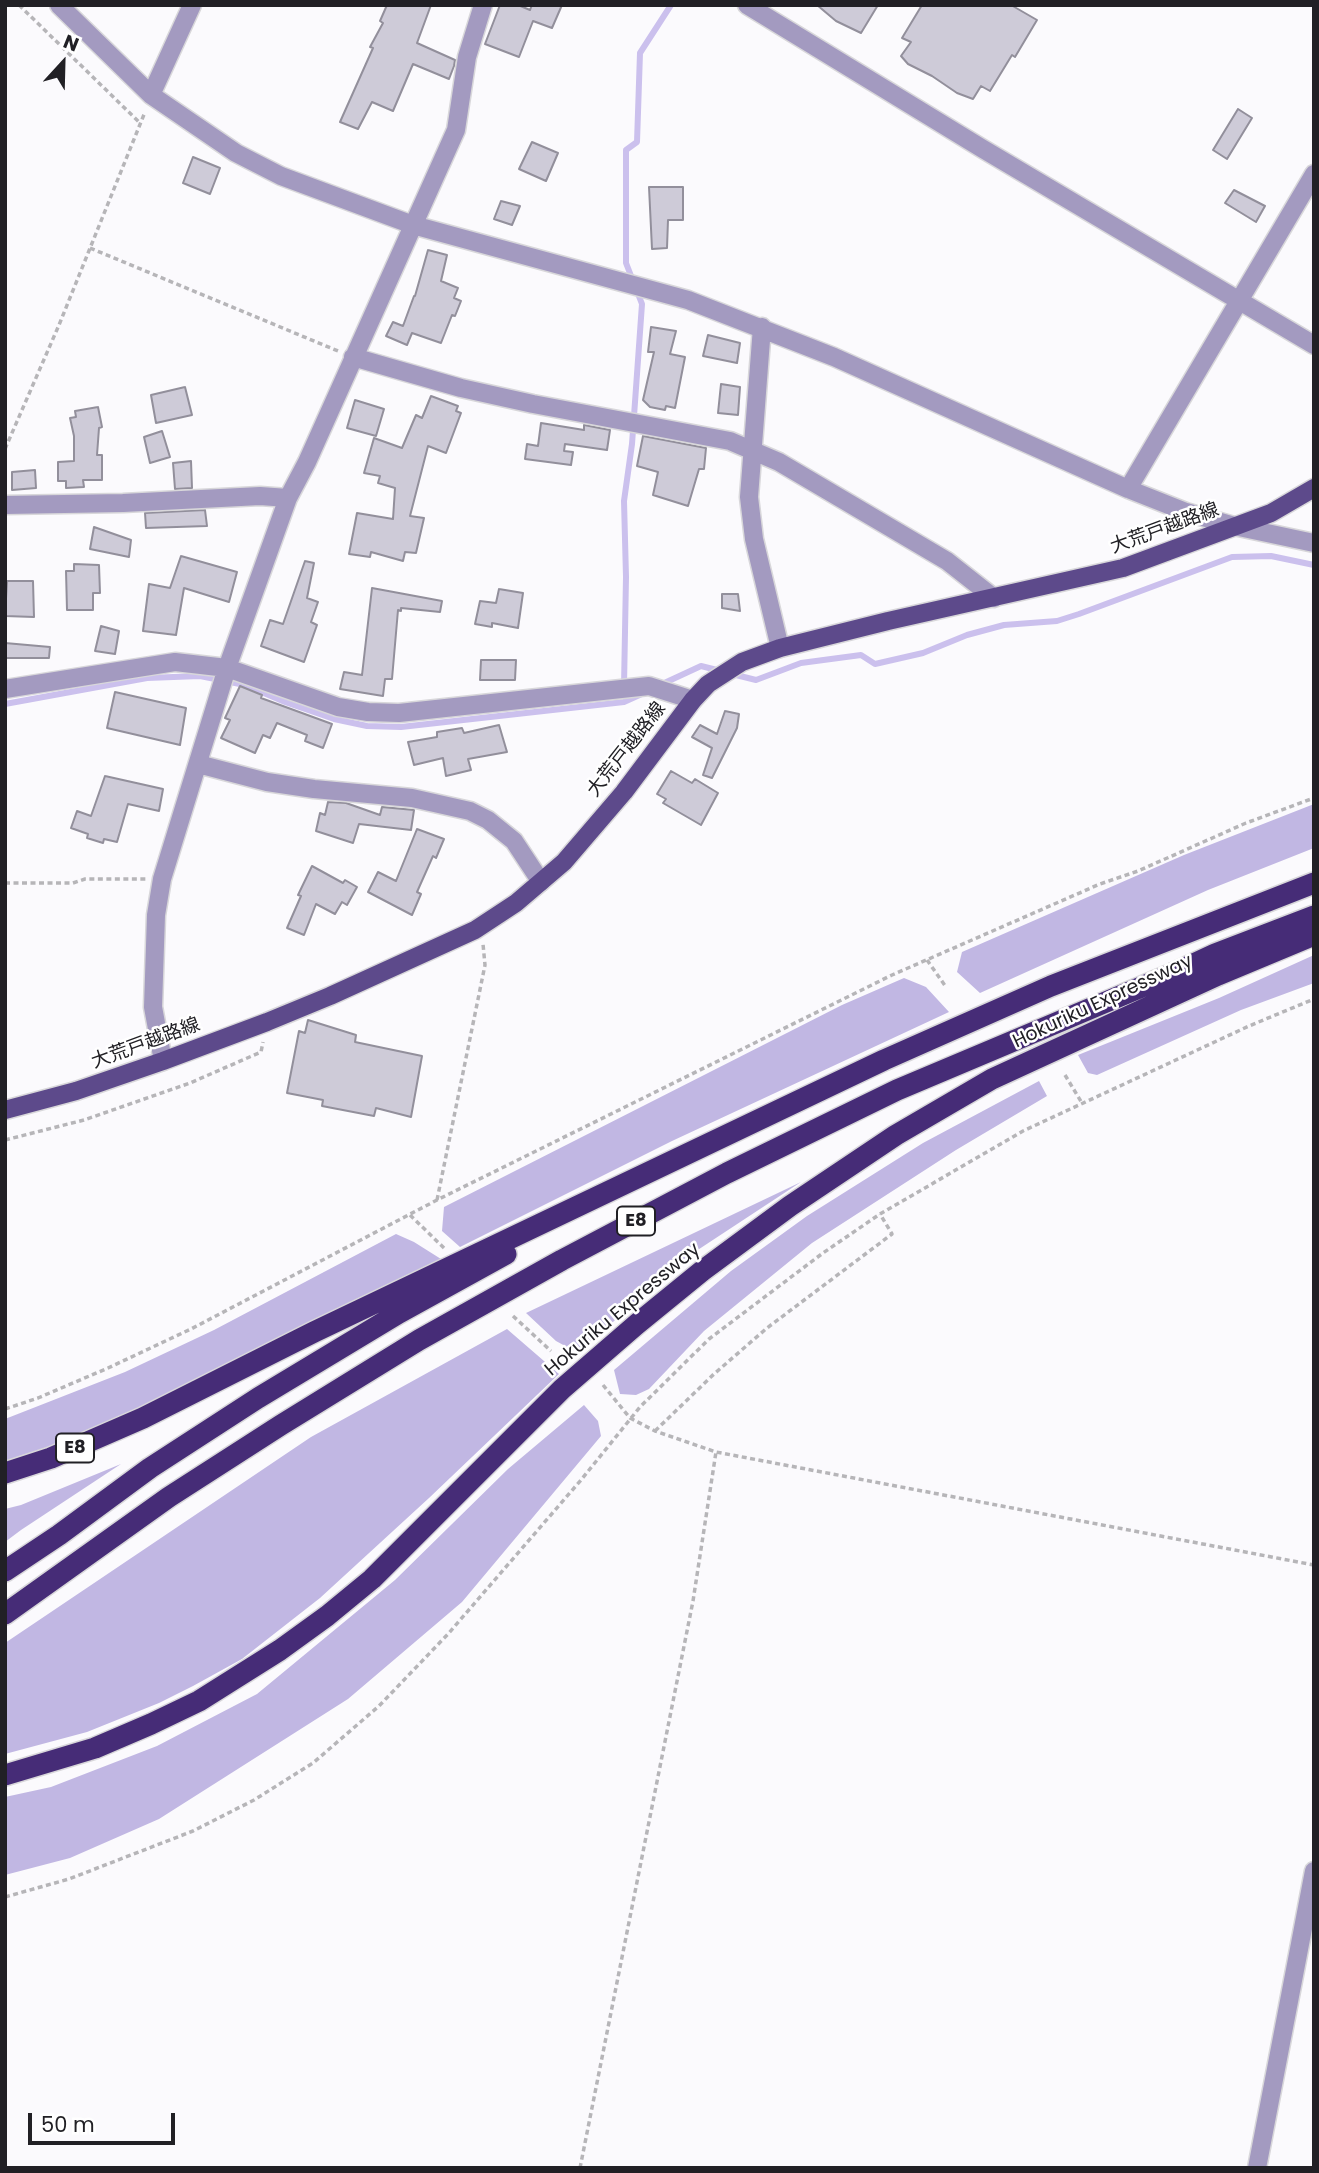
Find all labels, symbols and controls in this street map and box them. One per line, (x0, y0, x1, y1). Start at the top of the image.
north arrow (28, 28, 98, 98)
text: N (59, 28, 83, 58)
street label: 大荒戸越路線 (1108, 499, 1222, 559)
street label: 大荒戸越路線 (583, 698, 671, 802)
street label: Hokuriku Expressway (1010, 950, 1196, 1054)
street label: 大荒戸越路線 (89, 1014, 203, 1074)
road number: E8 (617, 1206, 655, 1236)
street label: Hokuriku Expressway (541, 1238, 705, 1382)
road number: E8 (56, 1434, 94, 1462)
scale bar (32, 2100, 178, 2144)
text: 50 m (41, 2110, 95, 2139)

